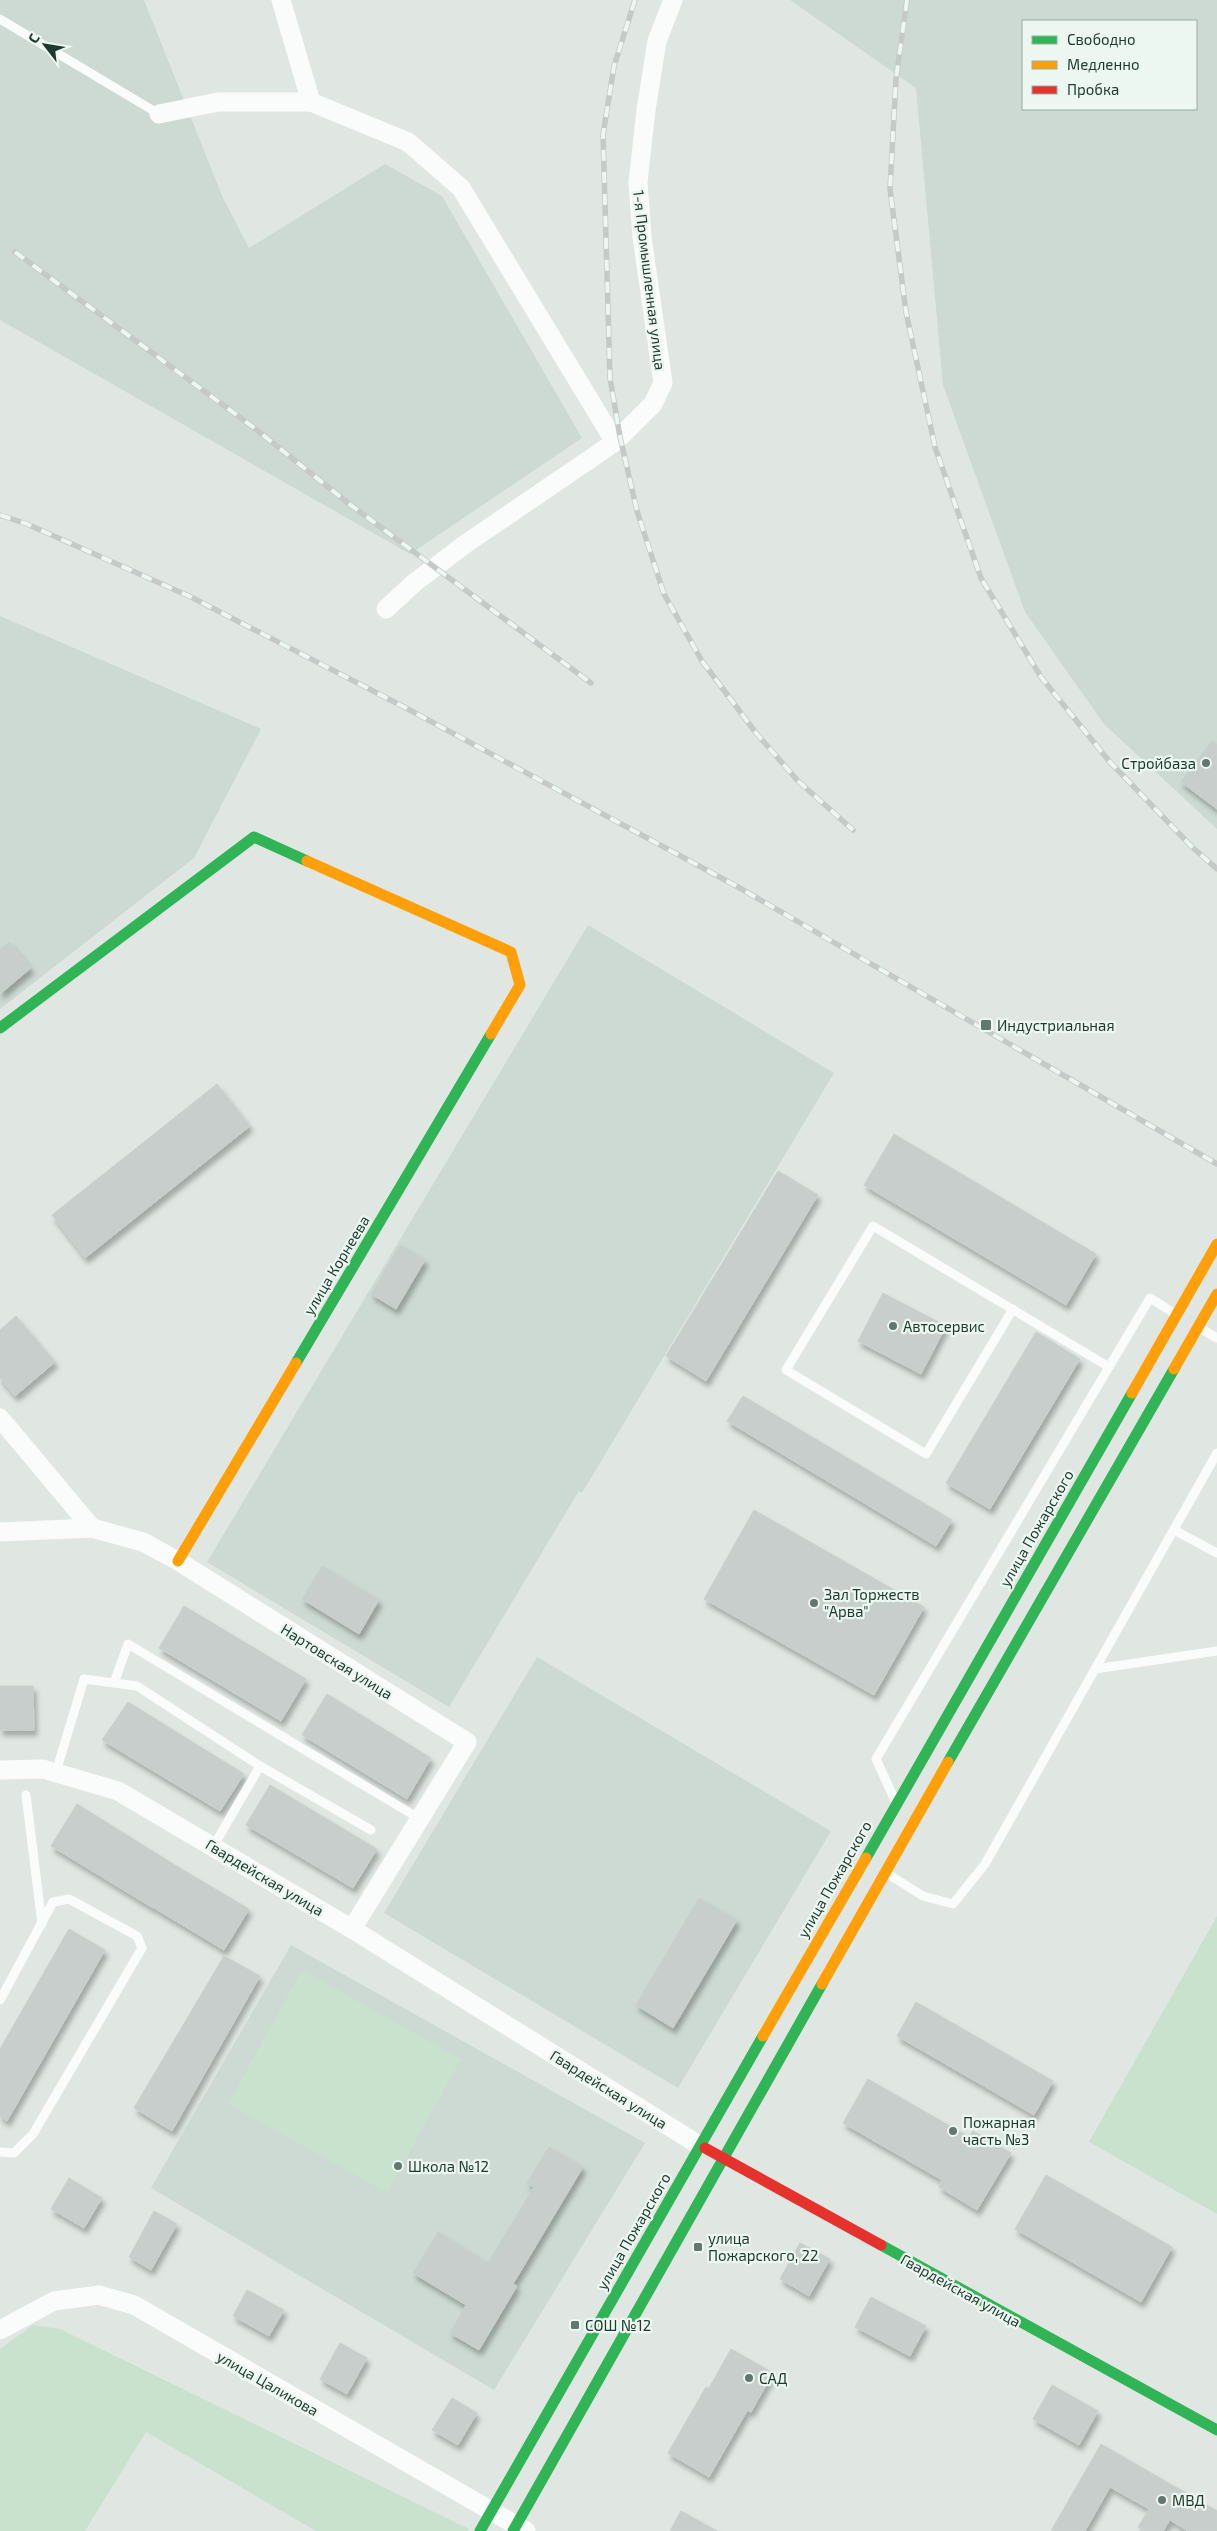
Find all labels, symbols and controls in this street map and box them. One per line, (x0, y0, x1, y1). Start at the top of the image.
north arrow (20, 20, 70, 70)
legend (1022, 20, 1197, 110)
text: С (24, 30, 43, 46)
text: Свободно (1067, 30, 1136, 48)
text: Медленно (1067, 55, 1140, 73)
text: Пробка (1067, 80, 1119, 98)
street label: 1-я Промышленная улица (629, 189, 670, 371)
place label: Стройбаза (1121, 754, 1196, 772)
marker: Стройбаза (1200, 757, 1212, 769)
place label: Индустриальная (997, 1016, 1115, 1035)
marker: Индустриальная (979, 1018, 993, 1032)
street label: улица Корнеева (299, 1212, 374, 1319)
place label: Автосервис (903, 1317, 985, 1335)
marker: Автосервис (887, 1320, 899, 1332)
street label: улица Пожарского (995, 1466, 1078, 1590)
place label: Зал Торжеств "Арва" (824, 1585, 920, 1620)
marker: Зал Торжеств "Арва" (808, 1597, 820, 1609)
street label: Нартовская улица (277, 1619, 396, 1703)
street label: улица Пожарского (793, 1817, 876, 1941)
street label: Гвардейская улица (202, 1835, 327, 1920)
street label: Гвардейская улица (547, 2046, 671, 2133)
place label: Пожарная часть №3 (963, 2113, 1036, 2148)
marker: Пожарная часть №3 (947, 2125, 959, 2137)
place label: Школа №12 (408, 2157, 489, 2175)
marker: Школа №12 (392, 2160, 404, 2172)
street label: улица Пожарского (592, 2169, 675, 2293)
place label: улица Пожарского, 22 (708, 2229, 818, 2264)
marker: улица Пожарского, 22 (692, 2241, 704, 2253)
street label: Гвардейская улица (897, 2250, 1024, 2331)
place label: СОШ №12 (585, 2316, 651, 2334)
marker: СОШ №12 (569, 2319, 581, 2331)
street label: улица Цаликова (214, 2347, 322, 2420)
place label: САД (759, 2369, 787, 2387)
marker: САД (743, 2372, 755, 2384)
place label: МВД (1172, 2491, 1205, 2509)
marker: МВД (1156, 2494, 1168, 2506)

